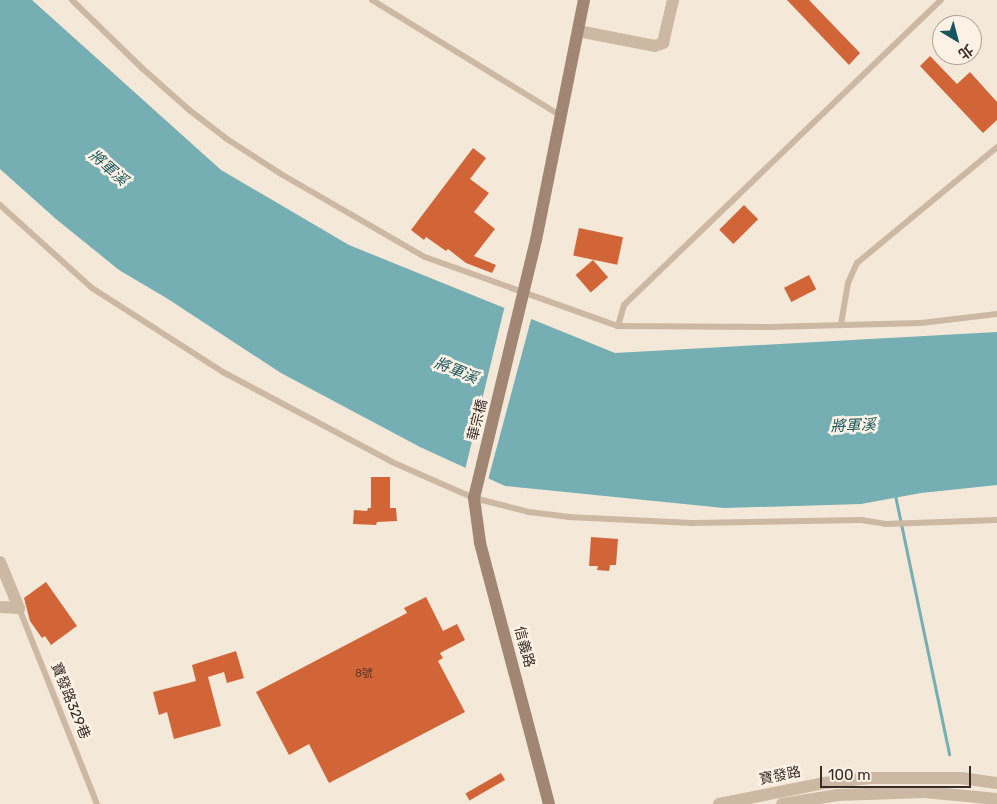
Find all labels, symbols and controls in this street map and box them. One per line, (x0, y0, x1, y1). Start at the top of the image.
north arrow (932, 15, 982, 65)
text: 北 (955, 41, 976, 63)
water label: 將軍溪 (85, 146, 131, 190)
water label: 將軍溪 (432, 354, 480, 388)
street label: 華宗橋 (465, 398, 491, 442)
water label: 將軍溪 (830, 416, 876, 436)
street label: 信義路 (510, 625, 538, 669)
street label: 寶發路329巷 (47, 660, 93, 742)
house number: 8號 (355, 667, 373, 681)
scale bar (822, 756, 973, 788)
street label: 寶發路 (758, 764, 802, 788)
text: 100 m (828, 766, 870, 784)

